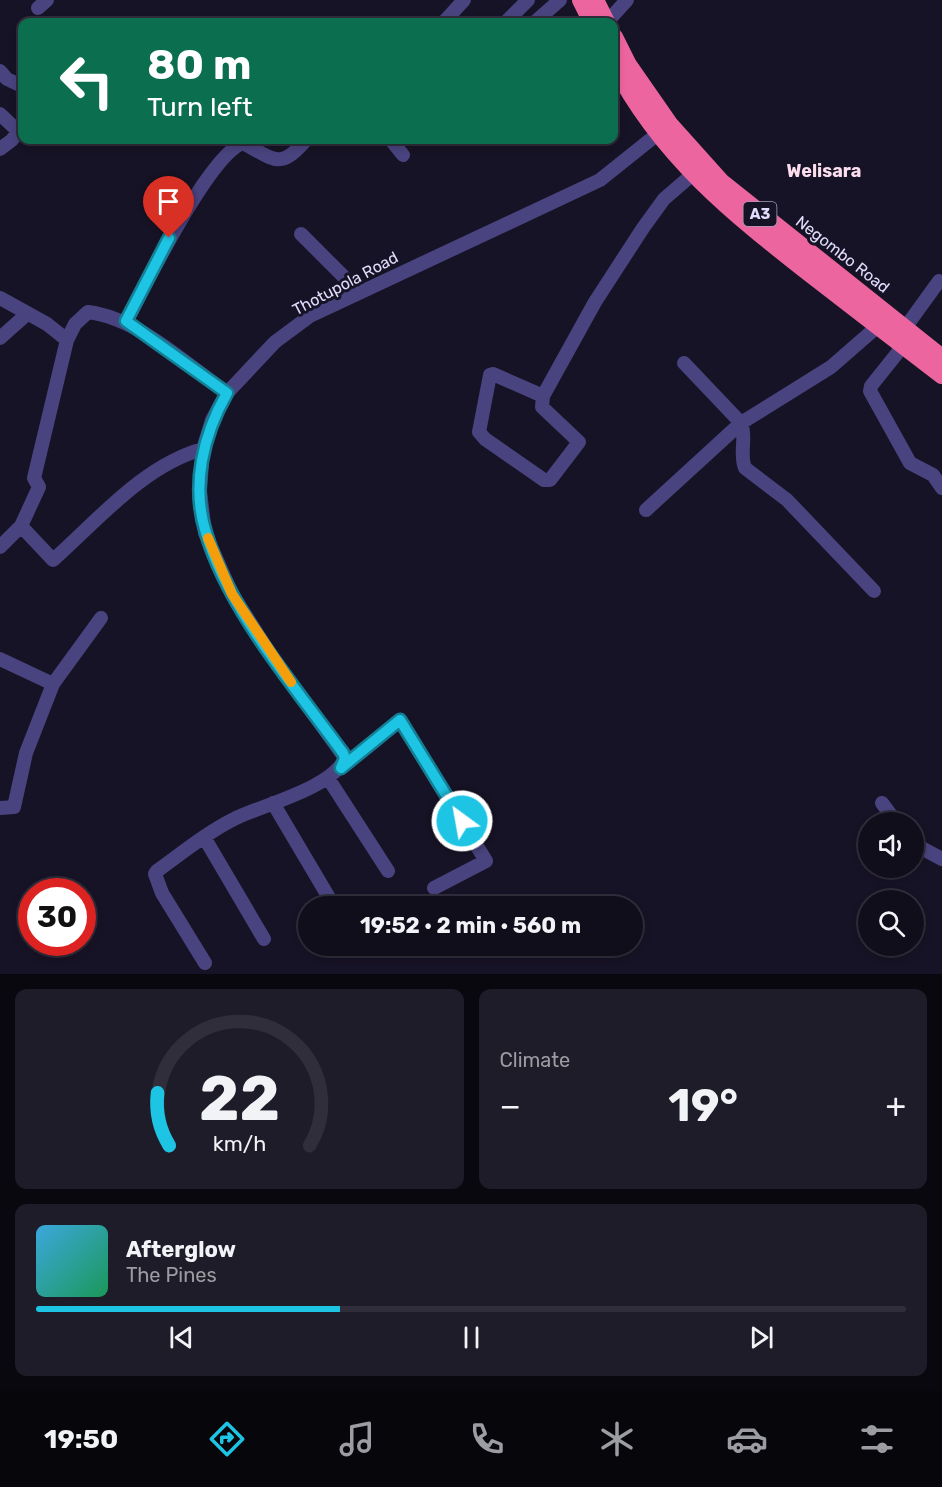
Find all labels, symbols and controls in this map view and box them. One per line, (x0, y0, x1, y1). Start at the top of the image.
text: 80 m (147, 40, 251, 90)
icon: left (48, 42, 126, 120)
text: Turn left (147, 91, 252, 123)
district label: Welisara (787, 160, 861, 182)
pin (143, 176, 194, 238)
icon: arrive (152, 185, 185, 218)
road number: A3 (744, 202, 777, 226)
street label: Negombo Road (792, 212, 893, 297)
street label: Thotupola Road (289, 248, 401, 319)
position arrow (430, 789, 494, 853)
map controls (858, 812, 924, 956)
button: sound (858, 812, 924, 878)
speed limit sign: 30 (18, 878, 96, 956)
button: search (858, 890, 924, 956)
text: 19:52 · 2 min · 560 m (360, 912, 581, 939)
text: Climate (500, 1048, 570, 1072)
text: 22 (199, 1062, 280, 1136)
text: 19° (668, 1079, 738, 1132)
text: − (500, 1086, 521, 1125)
text: + (885, 1086, 906, 1125)
text: km/h (212, 1131, 266, 1156)
text: Afterglow (126, 1236, 236, 1263)
text: The Pines (126, 1263, 217, 1287)
icon: previous (165, 1321, 198, 1354)
icon: pause (455, 1321, 488, 1354)
icon: next (745, 1321, 778, 1354)
icon: directions (206, 1418, 248, 1460)
icon: music (336, 1418, 378, 1460)
icon: phone (466, 1418, 508, 1460)
icon: climate (596, 1418, 638, 1460)
icon: car (726, 1418, 768, 1460)
icon: filters (856, 1418, 898, 1460)
text: 19:50 (44, 1423, 118, 1455)

